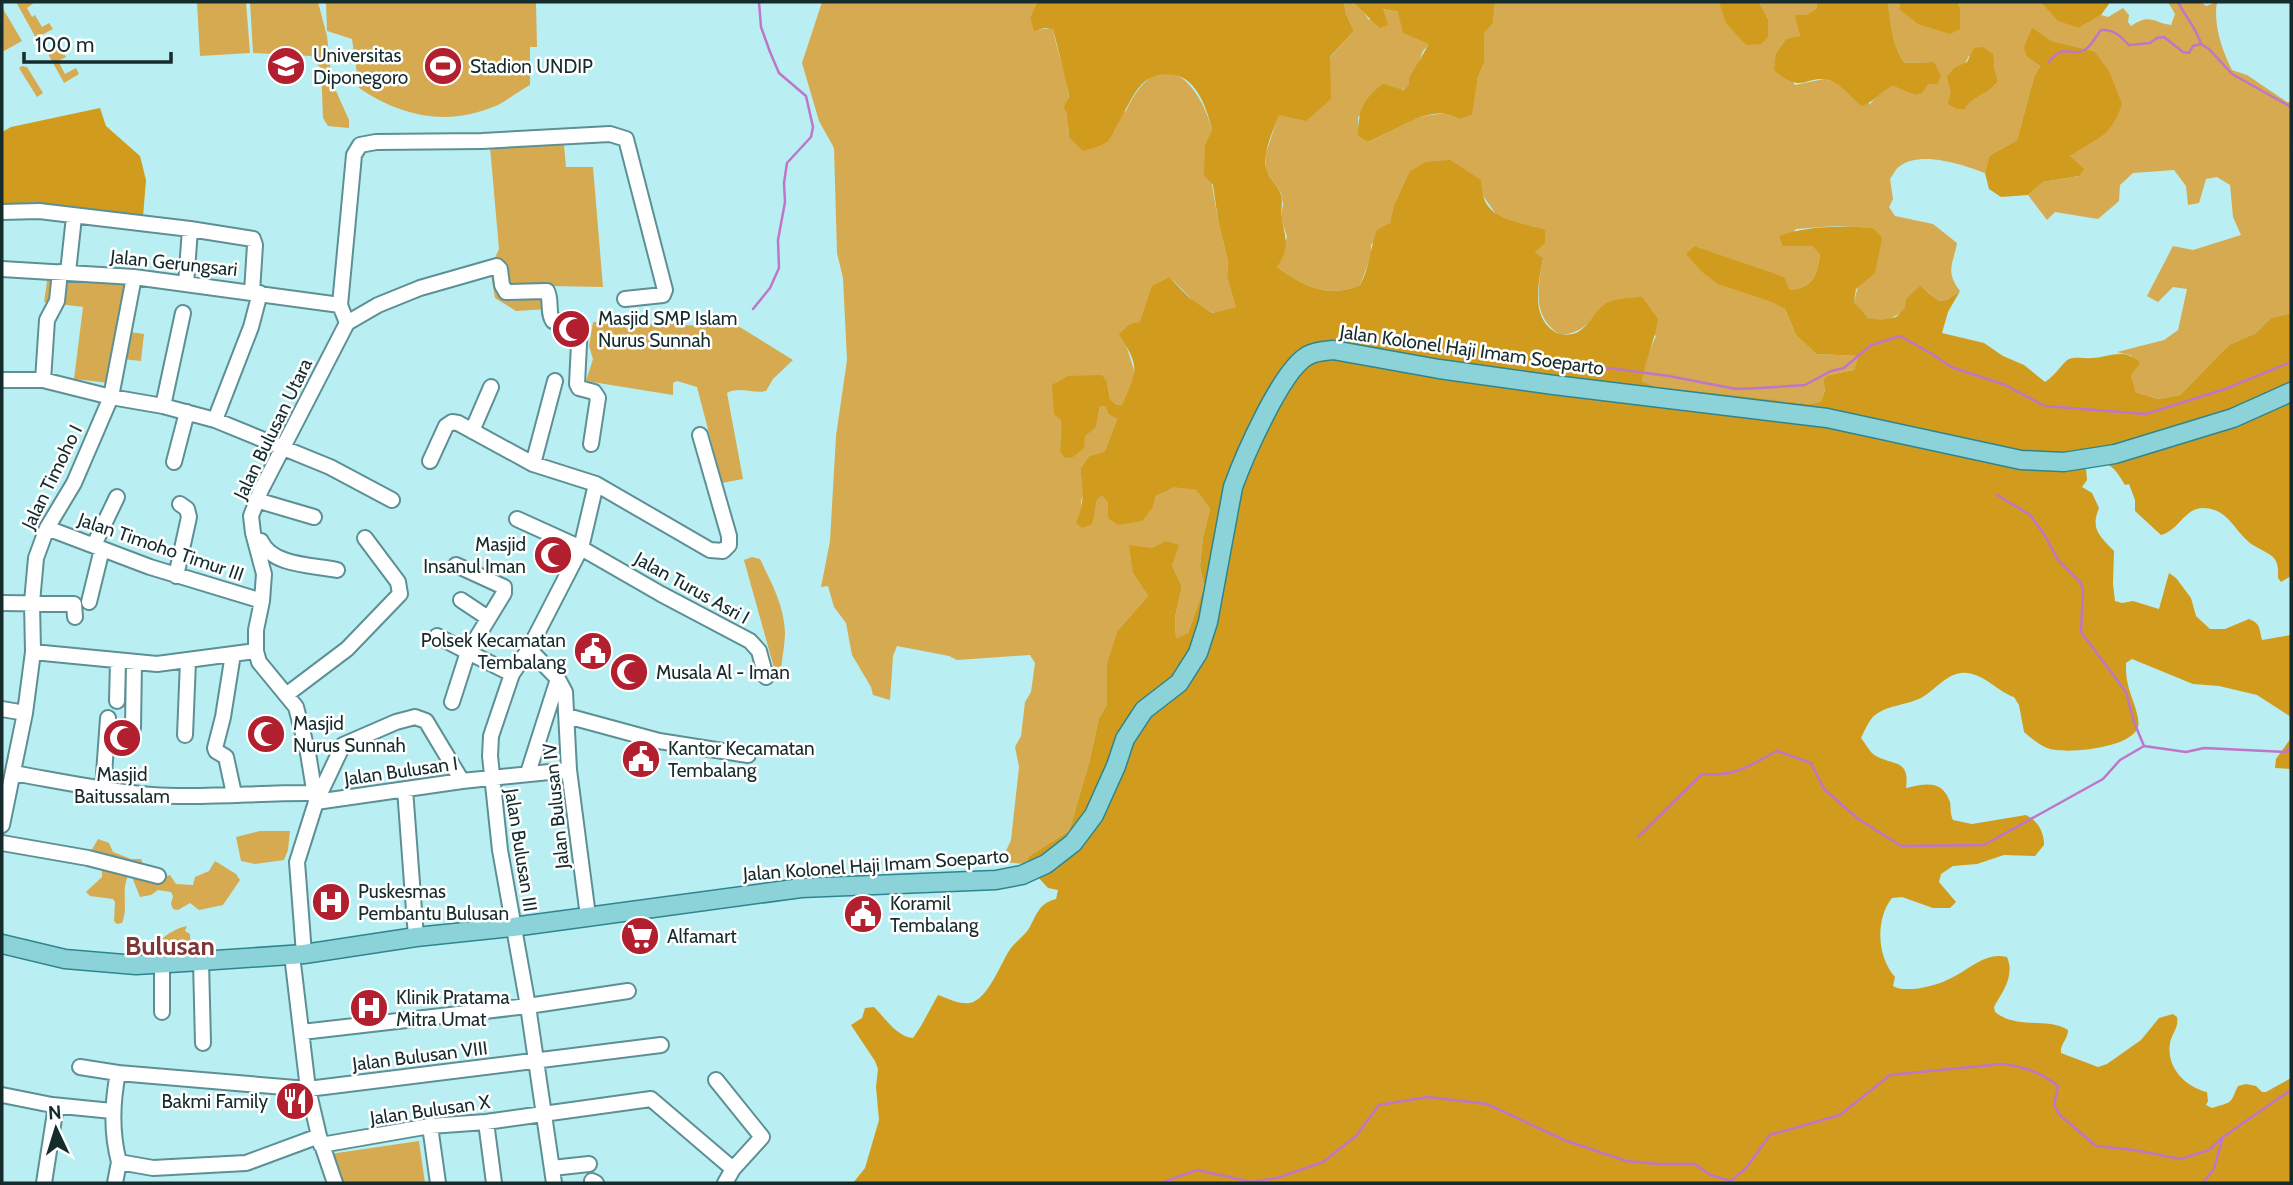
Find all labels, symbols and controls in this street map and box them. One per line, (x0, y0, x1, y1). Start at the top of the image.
scale bar (24, 21, 172, 65)
text: 100 m (35, 32, 94, 57)
place label: Universitas Diponegoro (313, 44, 408, 89)
school or university icon: Universitas Diponegoro (265, 45, 307, 87)
sports icon: Stadion UNDIP (422, 45, 464, 87)
place label: Stadion UNDIP (470, 55, 593, 78)
street label: Jalan Gerungsari (108, 245, 239, 281)
place label: Masjid SMP Islam Nurus Sunnah (598, 307, 738, 352)
mosque icon: Masjid SMP Islam Nurus Sunnah (550, 308, 592, 350)
street label: Jalan Kolonel Haji Imam Soeparto (1337, 320, 1606, 380)
street label: Jalan Bulusan Utara (228, 355, 317, 504)
street label: Jalan Timoho I (16, 421, 87, 534)
street label: Jalan Timoho Timur III (74, 508, 247, 586)
place label: Masjid Insanul Iman (423, 533, 526, 578)
mosque icon: Masjid Insanul Iman (532, 534, 574, 576)
street label: Jalan Turus Asri I (630, 547, 753, 629)
place label: Polsek Kecamatan Tembalang (421, 629, 567, 674)
public building icon: Polsek Kecamatan Tembalang (572, 630, 614, 672)
mosque icon: Musala Al - Iman (608, 651, 650, 693)
place label: Musala Al - Iman (656, 661, 790, 684)
place label: Masjid Nurus Sunnah (293, 712, 406, 757)
mosque icon: Masjid Nurus Sunnah (245, 713, 287, 755)
mosque icon: Masjid Baitussalam (101, 717, 143, 759)
place label: Kantor Kecamatan Tembalang (668, 737, 815, 782)
public building icon: Kantor Kecamatan Tembalang (620, 738, 662, 780)
street label: Jalan Bulusan IV (538, 742, 574, 871)
street label: Jalan Bulusan I (342, 752, 459, 791)
place label: Masjid Baitussalam (74, 763, 170, 808)
street label: Jalan Bulusan III (500, 786, 542, 913)
street label: Jalan Kolonel Haji Imam Soeparto (741, 844, 1010, 886)
place label: Puskesmas Pembantu Bulusan (358, 880, 509, 925)
hospital icon: Puskesmas Pembantu Bulusan (310, 881, 352, 923)
place label: Koramil Tembalang (890, 892, 979, 937)
public building icon: Koramil Tembalang (842, 893, 884, 935)
supermarket icon: Alfamart (619, 915, 661, 957)
place label: Alfamart (667, 925, 737, 948)
district label: Bulusan (125, 930, 215, 962)
place label: Klinik Pratama Mitra Umat (396, 986, 510, 1031)
hospital icon: Klinik Pratama Mitra Umat (348, 987, 390, 1029)
street label: Jalan Bulusan VIII (350, 1036, 489, 1076)
restaurant icon: Bakmi Family (274, 1080, 316, 1122)
place label: Bakmi Family (161, 1090, 268, 1113)
street label: Jalan Bulusan X (367, 1090, 492, 1130)
north arrow (21, 1094, 91, 1164)
text: N (47, 1101, 62, 1124)

